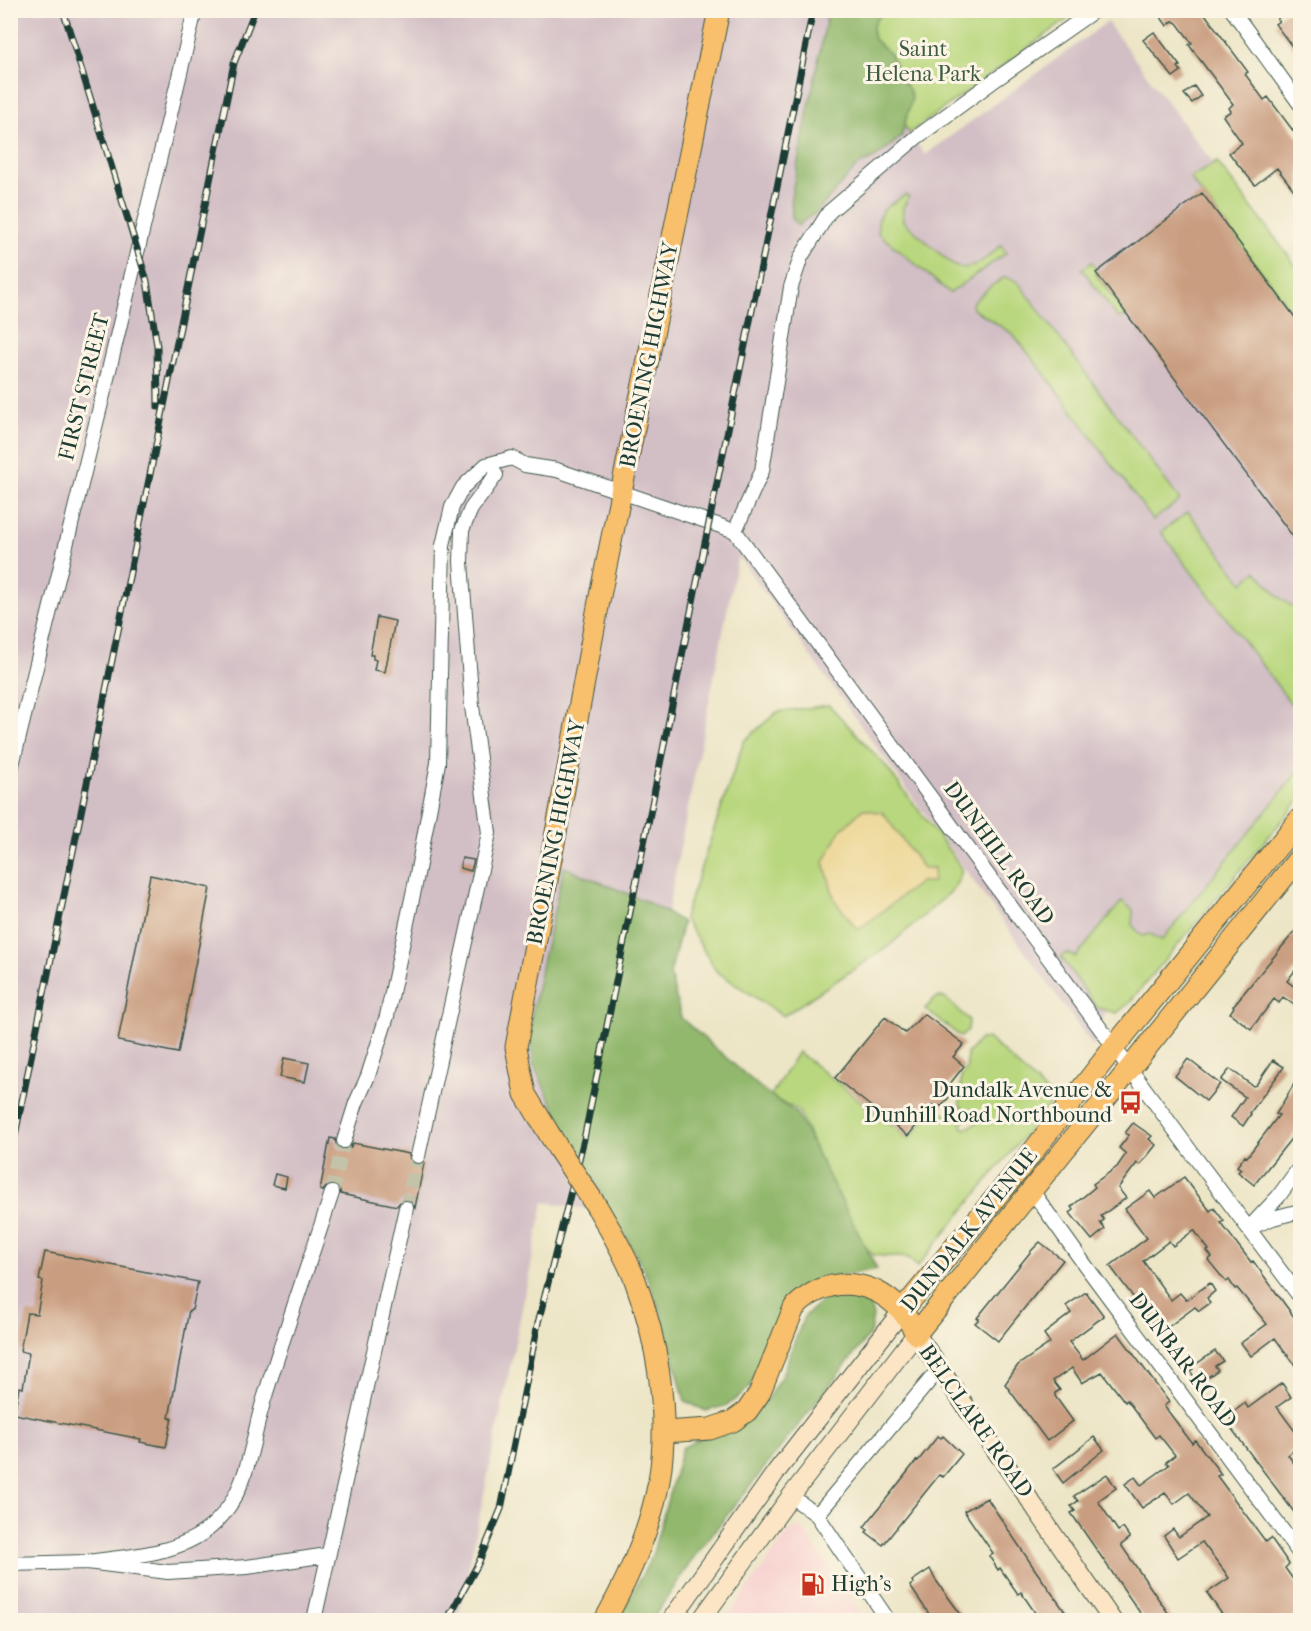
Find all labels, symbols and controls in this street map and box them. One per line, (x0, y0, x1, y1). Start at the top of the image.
park label: Saint Helena Park (865, 36, 982, 87)
street label: BROENING HIGHWAY (614, 239, 684, 470)
street label: FIRST STREET (53, 309, 115, 463)
street label: BROENING HIGHWAY (521, 716, 591, 947)
street label: DUNHILL ROAD (938, 776, 1060, 930)
place label: Dundalk Avenue & Dunhill Road Northbound (864, 1077, 1113, 1128)
bus stop icon: Dundalk Avenue & Dunhill Road Northbound (1117, 1090, 1143, 1116)
street label: DUNDALK AVENUE (895, 1143, 1043, 1317)
street label: DUNBAR ROAD (1124, 1287, 1242, 1433)
street label: BELCLARE ROAD (913, 1339, 1039, 1503)
fuel station icon: High's (800, 1571, 826, 1597)
place label: High's (831, 1571, 891, 1597)

